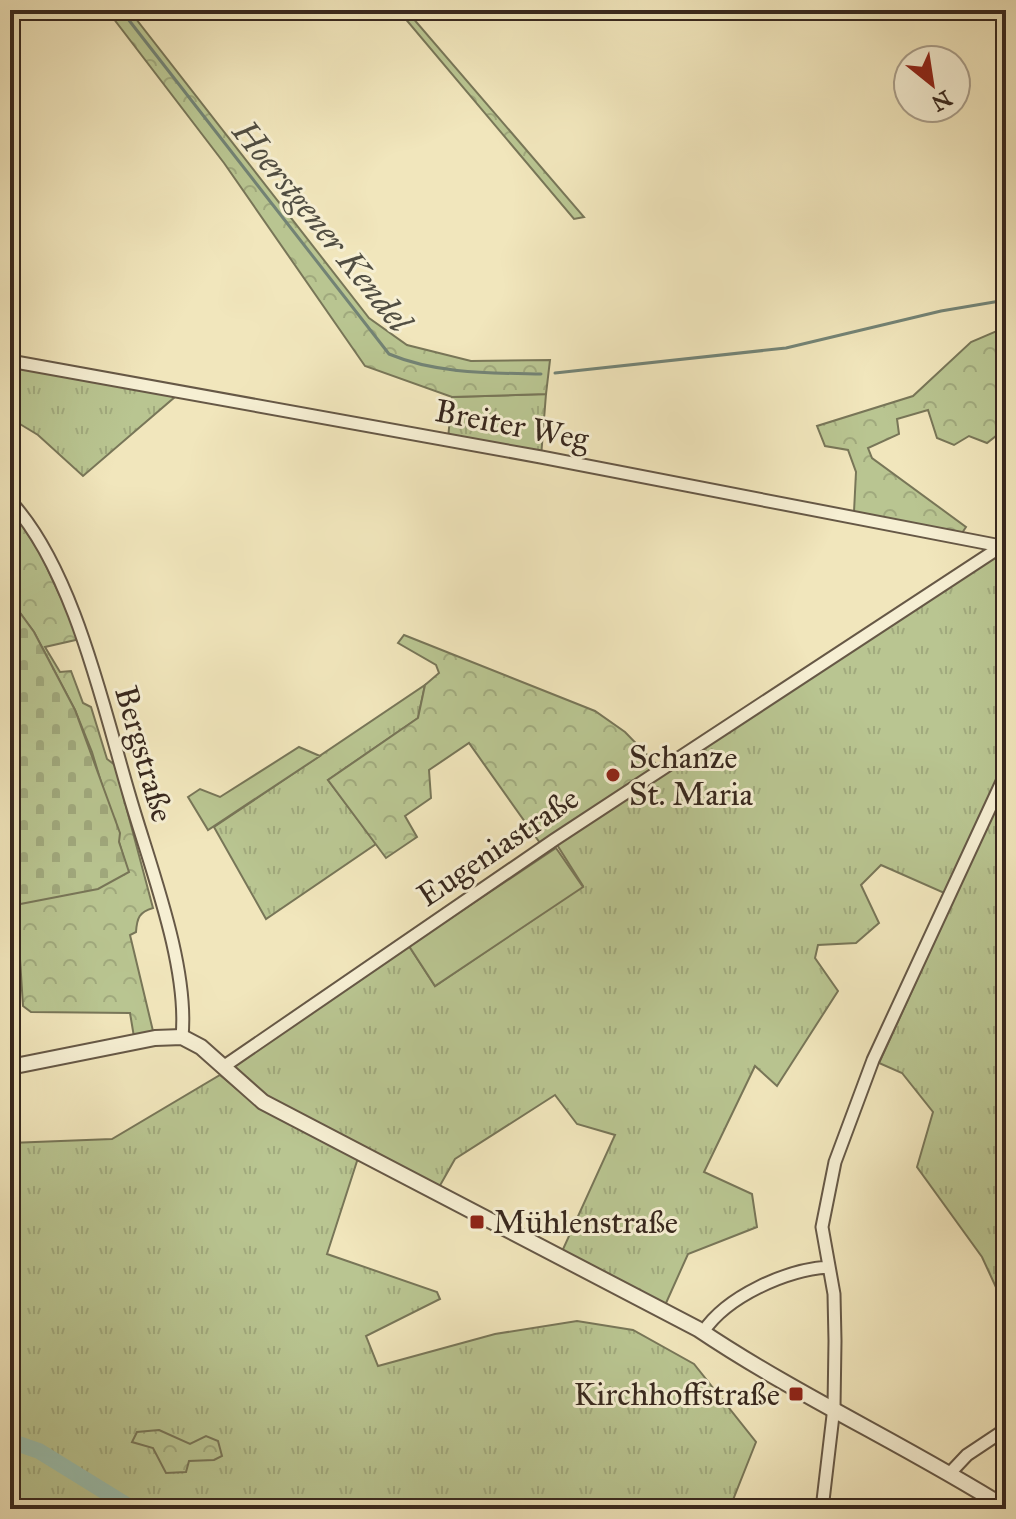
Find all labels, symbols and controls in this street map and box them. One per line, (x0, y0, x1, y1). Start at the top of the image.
north arrow (892, 44, 972, 124)
text: N (927, 85, 957, 117)
water label: Hoerstgener Kendel (223, 111, 422, 342)
street label: Breiter Weg (432, 391, 593, 459)
street label: Bergstraße (106, 681, 182, 827)
place label: Schanze St. Maria (629, 738, 754, 814)
marker: Schanze St. Maria (604, 766, 622, 784)
street label: Eugeniastraße (410, 779, 586, 915)
place label: Mühlenstraße (493, 1203, 678, 1242)
marker: Mühlenstraße (468, 1213, 486, 1231)
place label: Kirchhoffstraße (574, 1375, 780, 1414)
marker: Kirchhoffstraße (787, 1385, 805, 1403)

